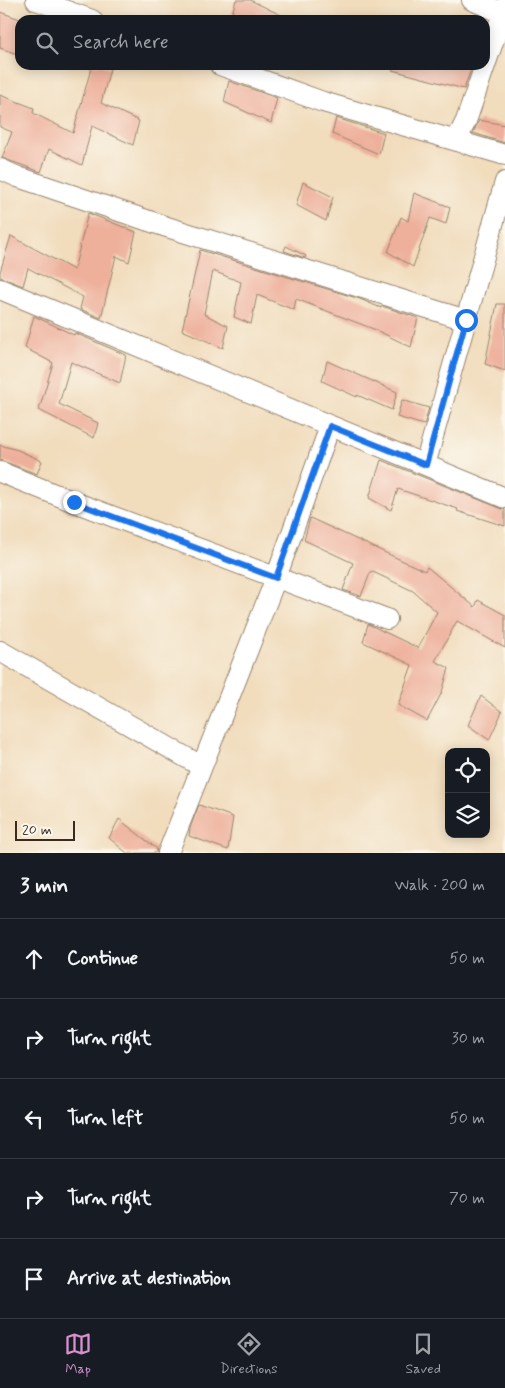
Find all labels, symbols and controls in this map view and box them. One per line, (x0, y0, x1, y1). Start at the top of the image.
search box (15, 15, 490, 70)
icon: search (33, 29, 61, 57)
text: Search here (73, 30, 169, 55)
route start (455, 309, 478, 332)
route end (63, 491, 86, 514)
map controls (445, 748, 490, 838)
button: locate (445, 748, 490, 793)
button: layers (445, 793, 490, 838)
scale bar (15, 818, 75, 841)
text: 20 m (22, 821, 52, 839)
text: 3 min (20, 872, 68, 900)
text: Walk · 200 m (394, 875, 485, 896)
icon: ahead (20, 945, 48, 973)
text: Continue (67, 946, 138, 971)
text: 50 m (449, 948, 485, 969)
icon: right (20, 1025, 48, 1053)
text: Turn right (67, 1026, 151, 1051)
text: 30 m (452, 1028, 485, 1049)
icon: left (20, 1105, 48, 1133)
text: Turn left (67, 1106, 143, 1131)
text: 50 m (449, 1108, 485, 1129)
icon: right (20, 1185, 48, 1213)
text: Turn right (67, 1186, 151, 1211)
text: 70 m (449, 1188, 485, 1209)
icon: arrive (20, 1265, 48, 1293)
text: Arrive at destination (67, 1266, 231, 1291)
tab: Map (64, 1330, 92, 1378)
tab: Directions (220, 1330, 278, 1378)
tab: Saved (406, 1330, 441, 1378)

